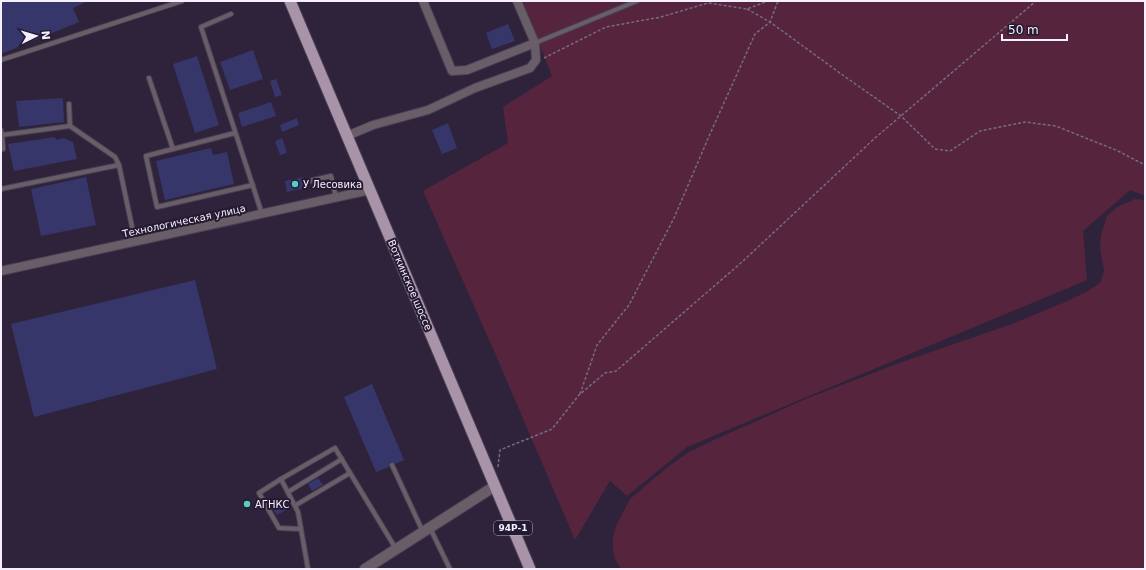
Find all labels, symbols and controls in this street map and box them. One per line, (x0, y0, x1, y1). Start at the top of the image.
north arrow (16, 16, 56, 56)
scale bar (1002, 16, 1067, 42)
text: 50 m (1008, 23, 1039, 37)
text: N (39, 30, 52, 40)
marker: У Лесовика (290, 179, 300, 189)
place label: У Лесовика (303, 179, 362, 190)
street label: Технологическая улица (120, 203, 247, 240)
street label: Воткинское шоссе (386, 238, 434, 332)
marker: АГНКС (242, 499, 252, 509)
place label: АГНКС (255, 499, 290, 510)
road number: 94Р-1 (494, 521, 532, 535)

